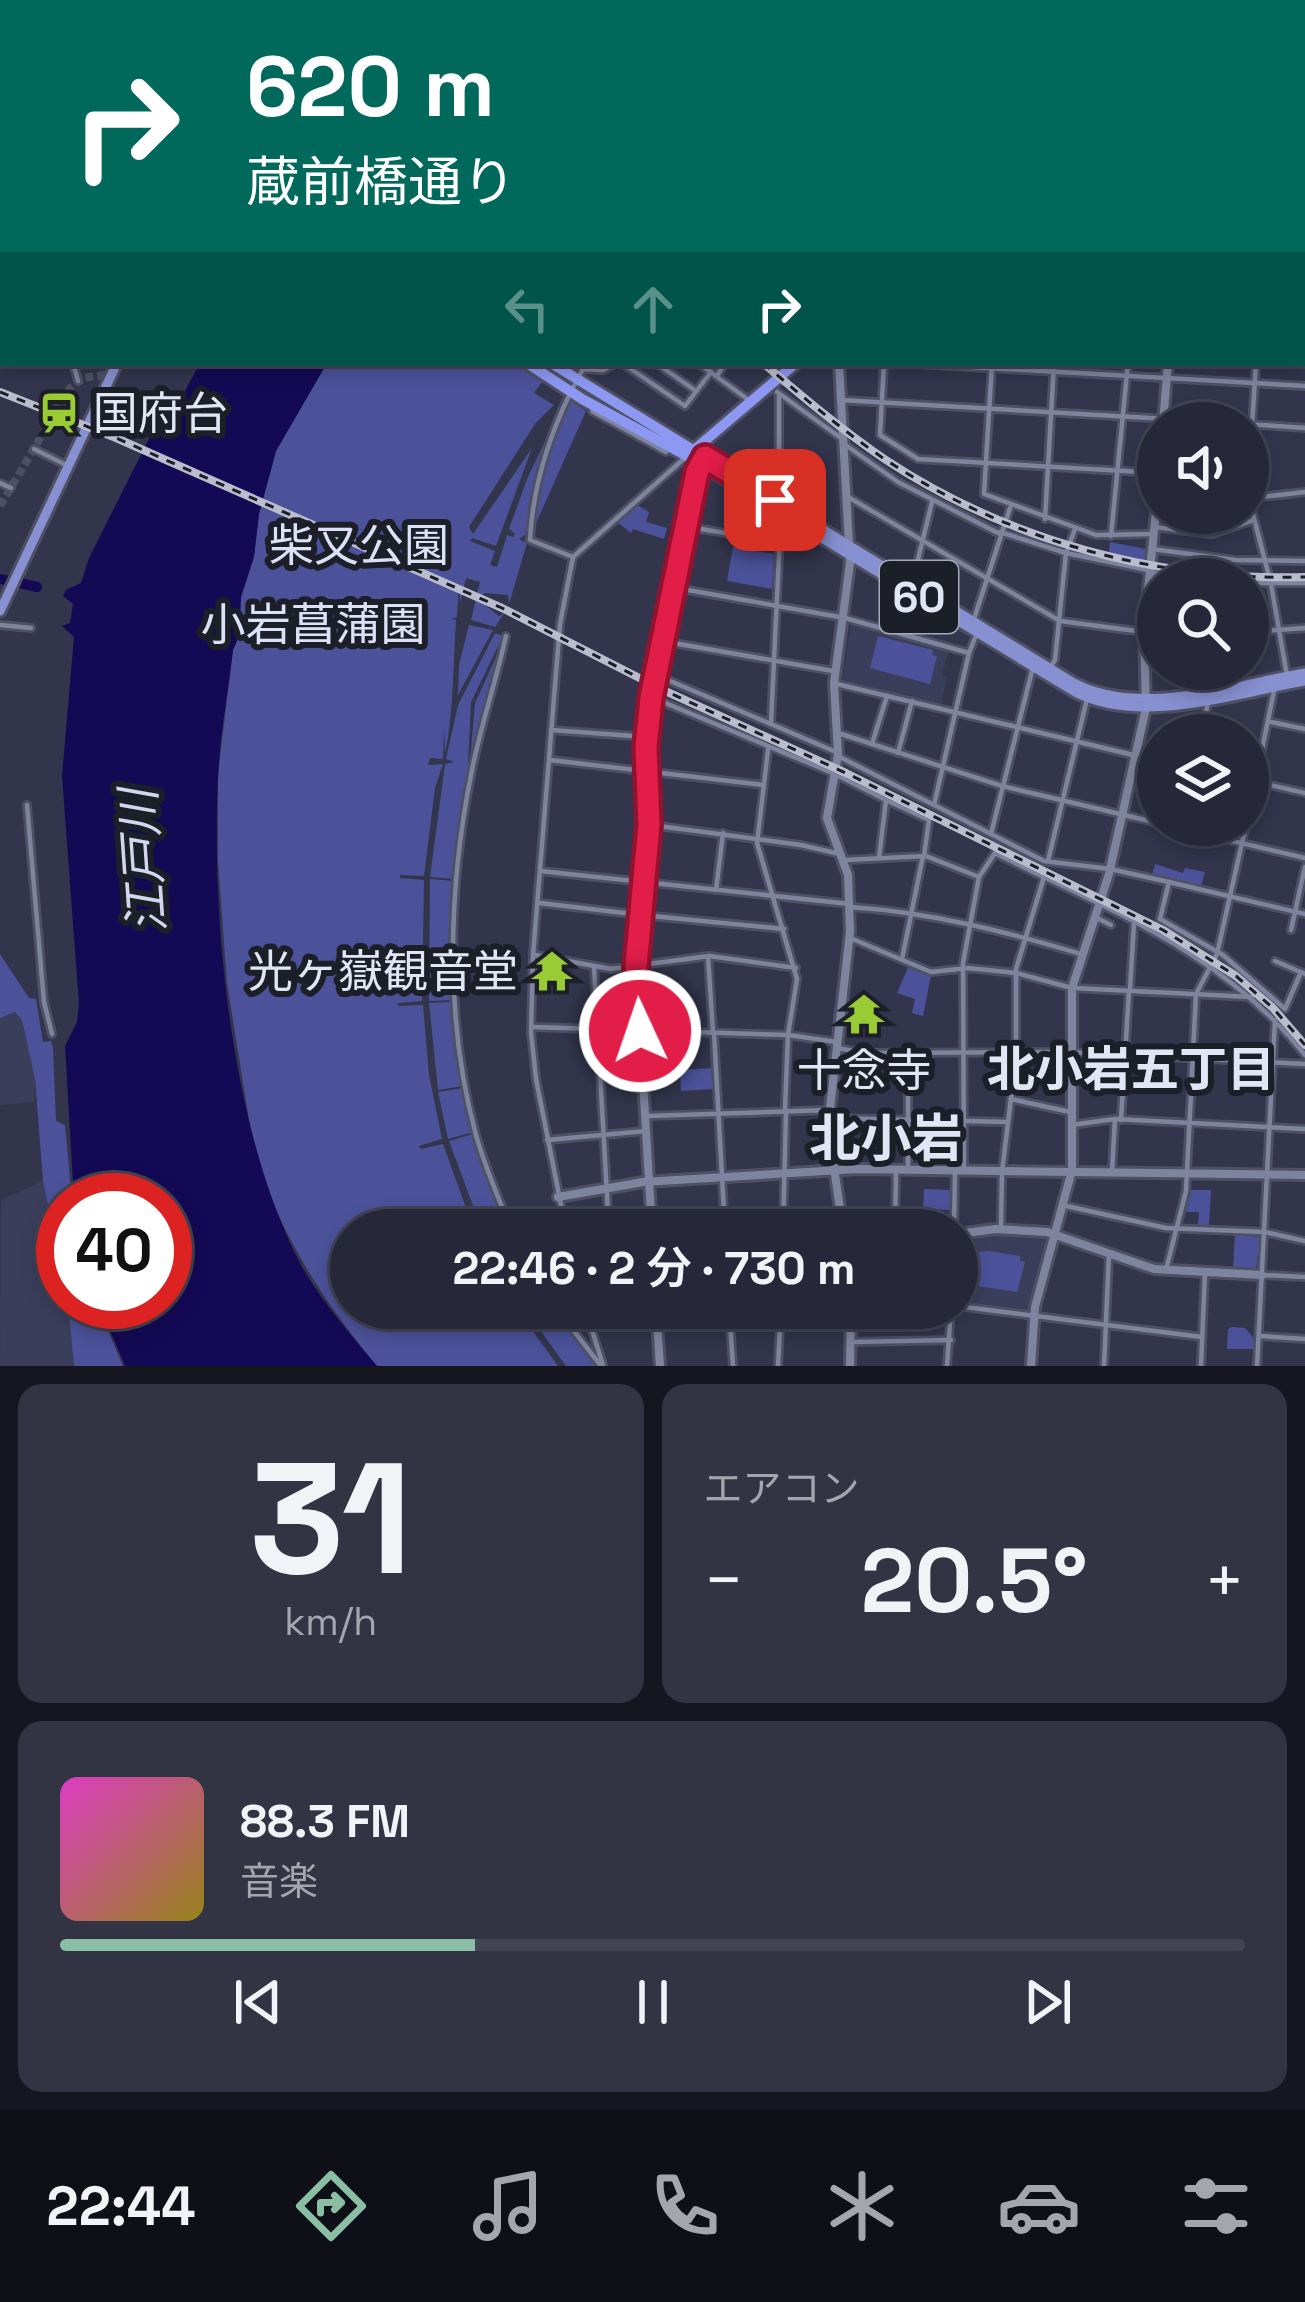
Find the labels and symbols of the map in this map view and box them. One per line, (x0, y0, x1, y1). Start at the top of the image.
place label: 国府台 (93, 385, 228, 442)
station icon: 国府台 (36, 390, 82, 436)
pin (724, 449, 826, 551)
park label: 柴又公園 (269, 517, 449, 574)
road number: 60 (880, 561, 958, 633)
park label: 小岩菖蒲園 (200, 596, 426, 653)
water label: 江戸川 (107, 782, 178, 935)
place label: 光ヶ嶽観音堂 (248, 943, 518, 1000)
temple icon: 光ヶ嶽観音堂 (529, 948, 575, 994)
position arrow (577, 968, 703, 1094)
temple icon: 十念寺 (841, 991, 887, 1037)
district label: 北小岩五丁目 (987, 1039, 1275, 1100)
place label: 十念寺 (796, 1042, 932, 1099)
district label: 北小岩 (809, 1106, 963, 1171)
speed limit sign: 40 (36, 1173, 192, 1329)

